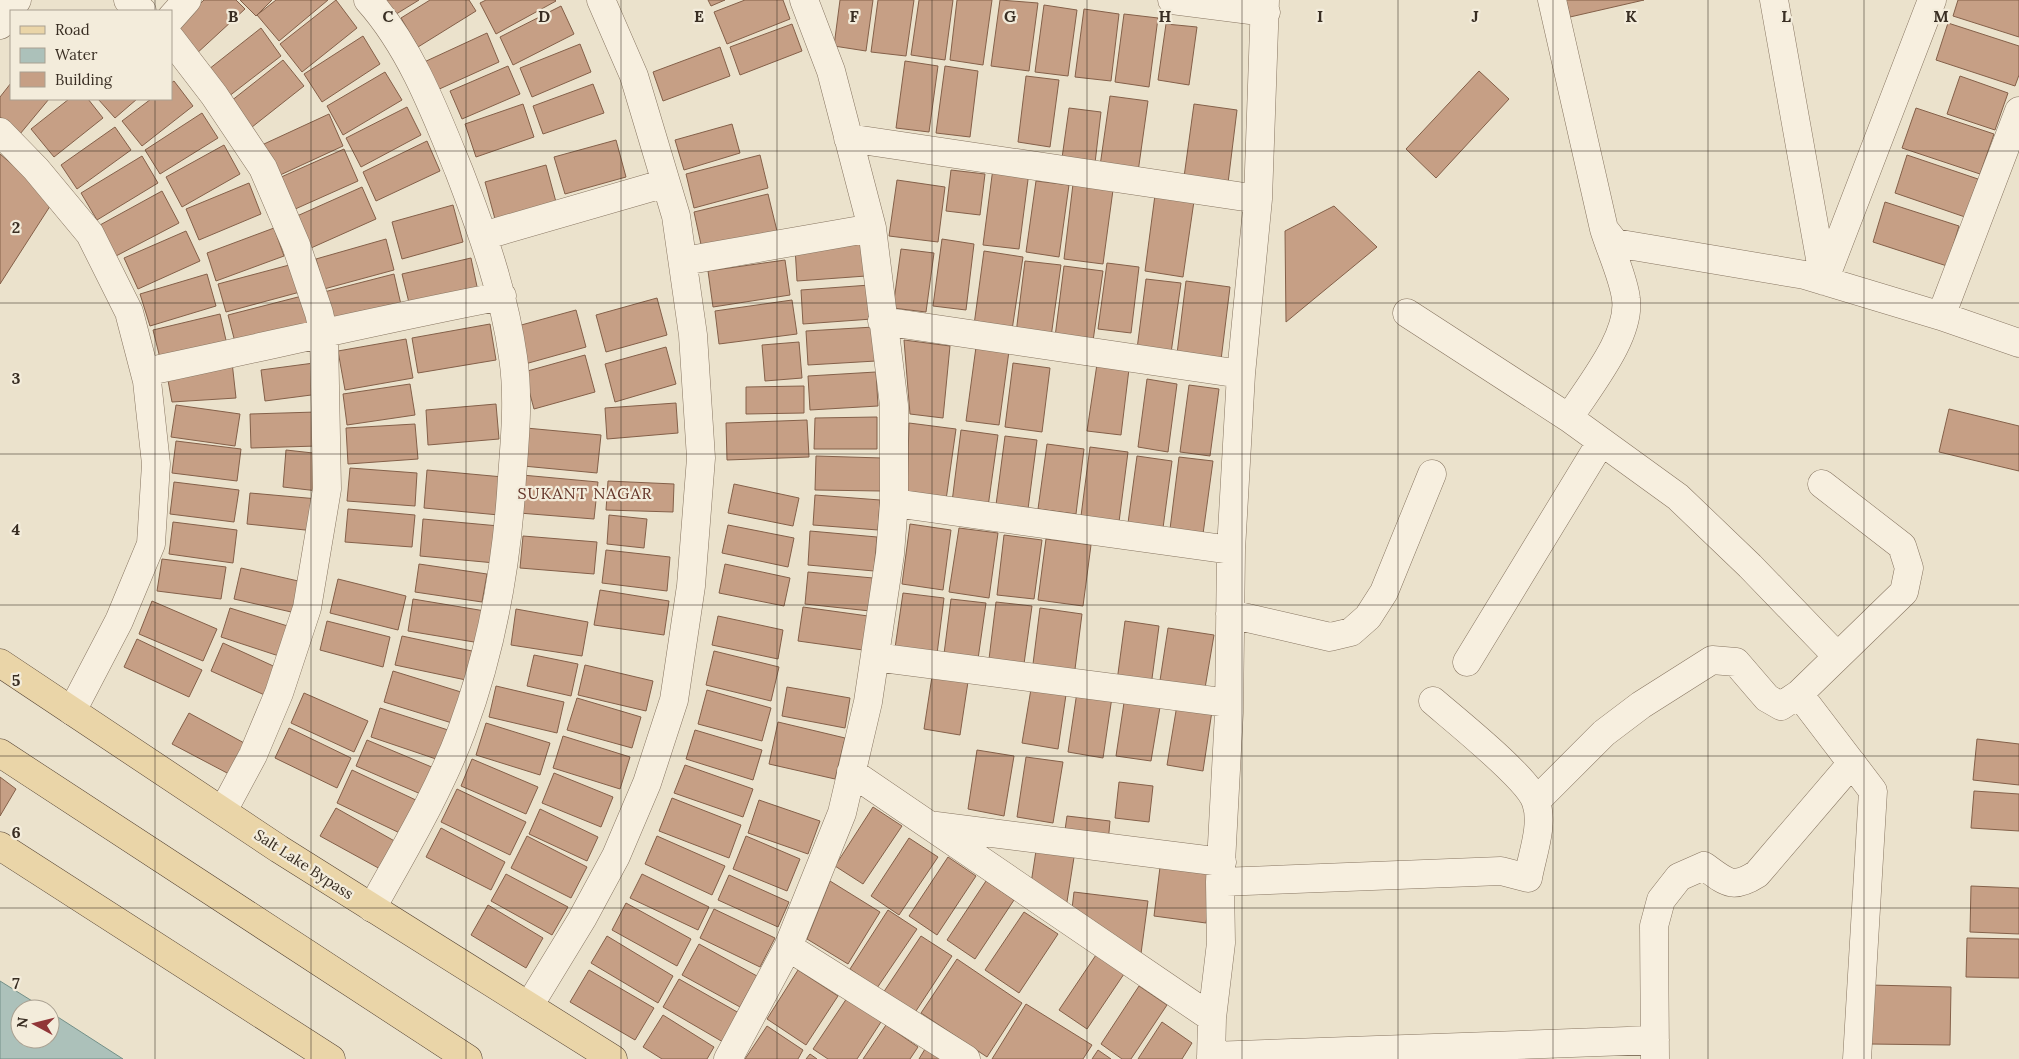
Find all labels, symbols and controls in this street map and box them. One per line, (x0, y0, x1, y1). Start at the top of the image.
text: B (228, 6, 239, 26)
text: C (382, 6, 394, 26)
text: D (538, 6, 550, 26)
text: E (694, 6, 704, 26)
text: F (849, 6, 859, 26)
text: G (1004, 6, 1016, 26)
text: H (1159, 6, 1172, 26)
text: I (1317, 6, 1323, 26)
text: J (1471, 6, 1479, 26)
text: K (1625, 6, 1637, 26)
text: L (1781, 6, 1791, 26)
text: M (1933, 6, 1949, 26)
legend (10, 10, 172, 100)
text: Road (55, 20, 90, 39)
text: Water (55, 45, 98, 64)
text: Building (55, 70, 113, 89)
text: 2 (12, 217, 20, 237)
text: 3 (12, 368, 21, 388)
district label: SUKANT NAGAR (517, 483, 653, 503)
text: 4 (12, 519, 21, 539)
text: 5 (12, 670, 21, 690)
text: 6 (11, 822, 21, 842)
street label: Salt Lake Bypass (251, 825, 357, 903)
text: 7 (12, 973, 20, 993)
north arrow (10, 999, 60, 1049)
text: N (13, 1016, 32, 1029)

